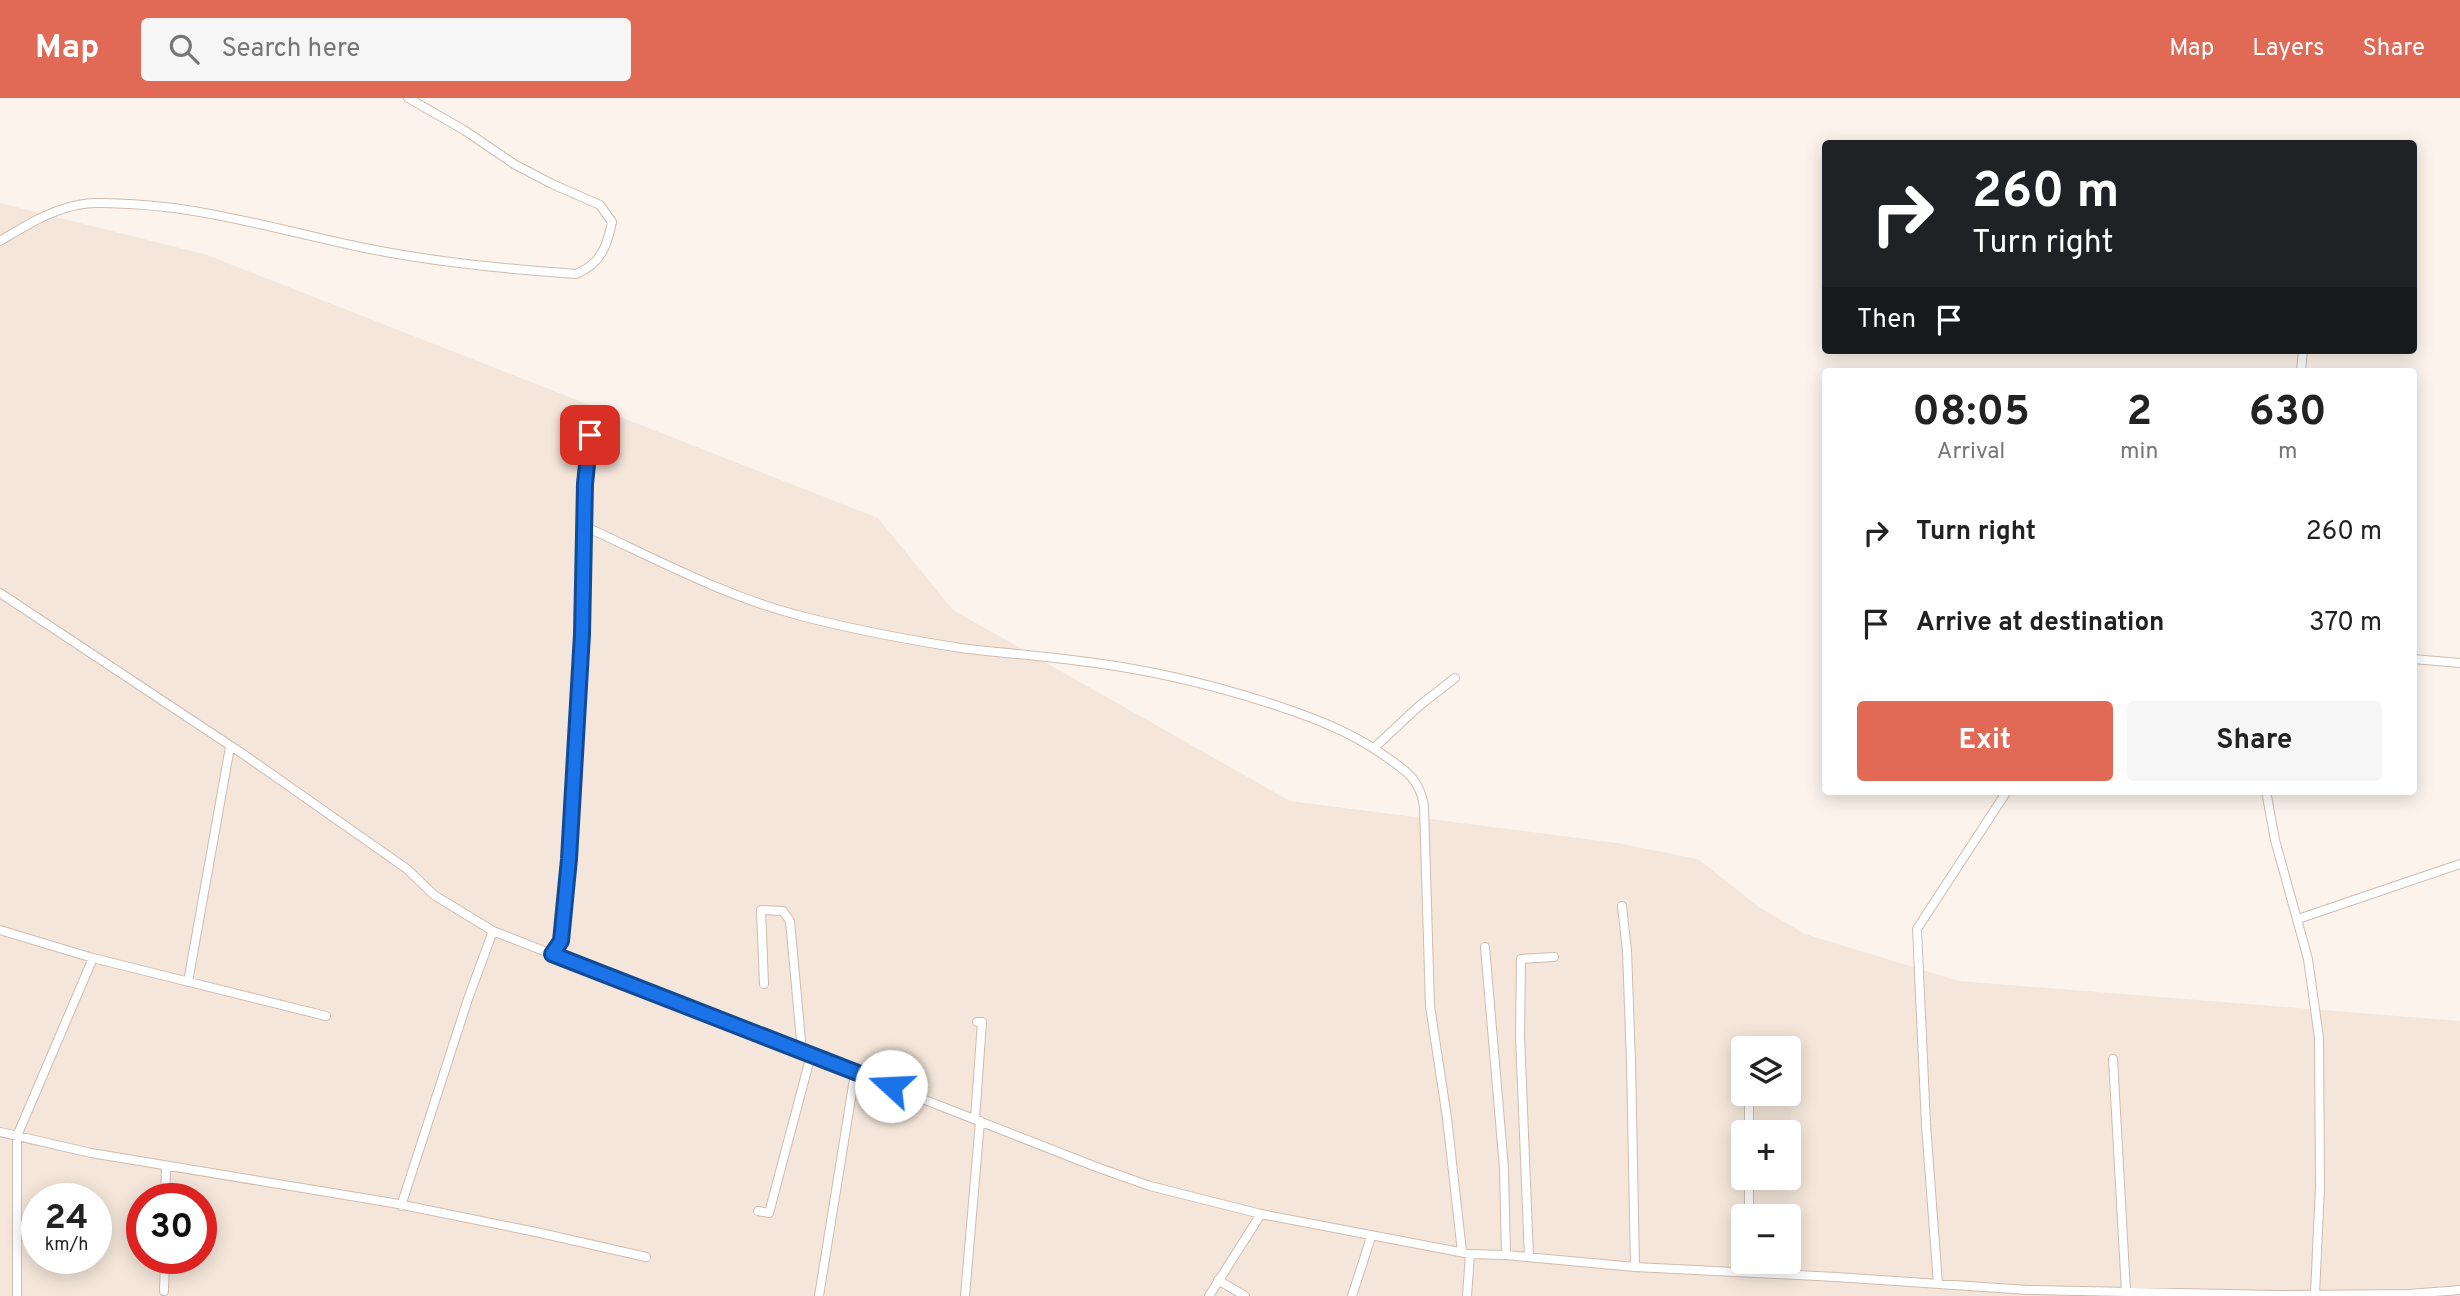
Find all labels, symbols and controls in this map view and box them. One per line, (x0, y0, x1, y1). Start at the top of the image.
search box (141, 18, 631, 81)
text: Map (35, 28, 99, 70)
icon: search (165, 30, 203, 68)
text: Search here (221, 33, 360, 66)
text: Map (2169, 34, 2214, 64)
text: Layers (2252, 34, 2324, 64)
text: Share (2362, 34, 2425, 64)
text: 260 m (1972, 163, 2119, 225)
icon: right (1857, 168, 1948, 259)
text: Turn right (1972, 224, 2114, 264)
icon: arrive (1930, 301, 1968, 339)
text: Then (1857, 304, 1916, 337)
text: 08:05 (1912, 387, 2030, 440)
text: 2 (2126, 387, 2152, 440)
text: 630 (2249, 387, 2327, 440)
pin (560, 405, 620, 465)
icon: arrive (571, 416, 609, 454)
text: Arrival (1937, 438, 2005, 467)
text: min (2120, 438, 2158, 467)
text: m (2278, 438, 2297, 467)
icon: right (1857, 514, 1895, 552)
text: Turn right (1916, 516, 2036, 549)
text: 260 m (2306, 516, 2382, 549)
icon: arrive (1857, 605, 1895, 643)
text: Arrive at destination (1916, 607, 2164, 640)
text: 370 m (2309, 607, 2382, 640)
button: Exit (1857, 701, 2113, 781)
button: Share (2127, 701, 2382, 781)
map controls (1731, 1036, 1801, 1274)
button: layers (1731, 1036, 1801, 1106)
position arrow (854, 1049, 928, 1123)
button: + (1731, 1120, 1801, 1190)
speed limit sign: 30 (126, 1183, 217, 1274)
text: 24 (45, 1197, 88, 1241)
button: − (1731, 1204, 1801, 1274)
text: km/h (45, 1234, 88, 1257)

